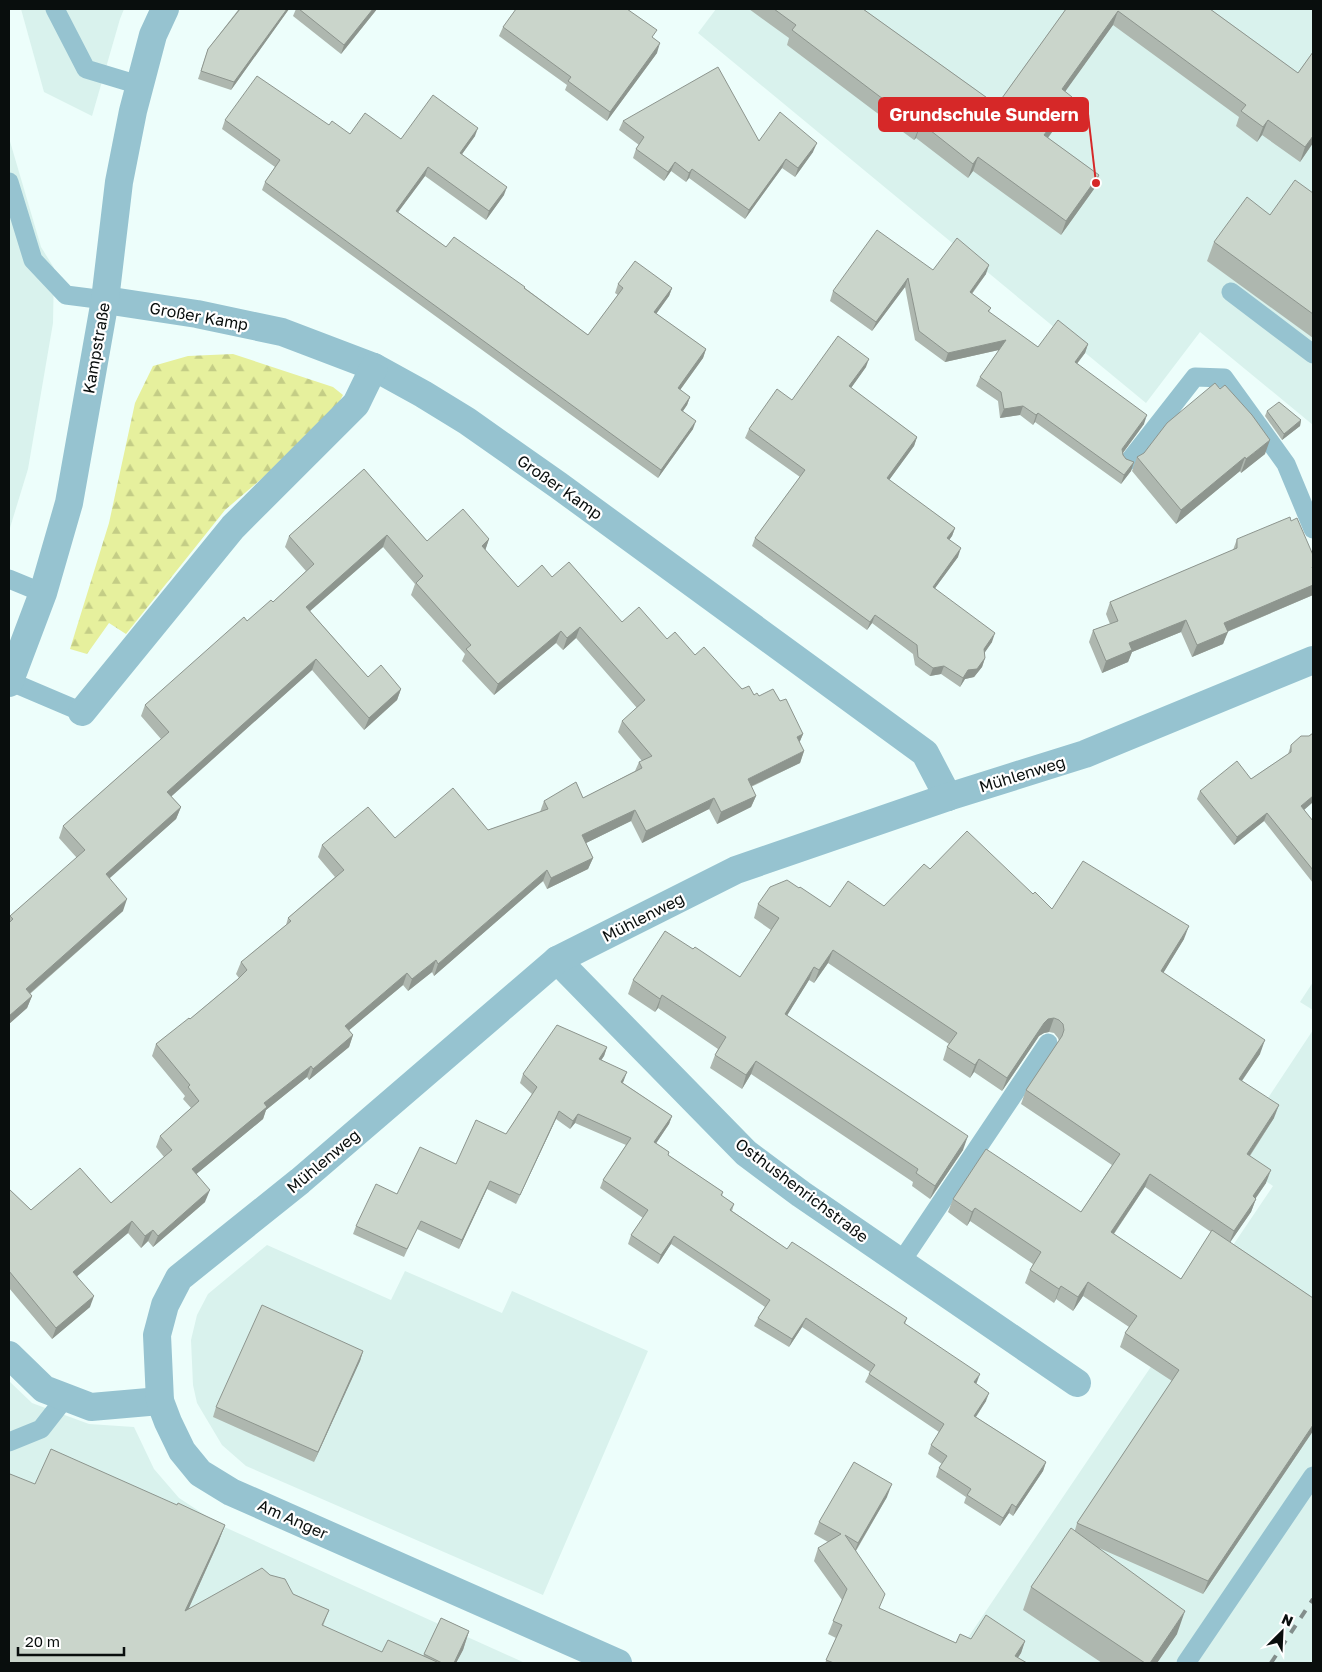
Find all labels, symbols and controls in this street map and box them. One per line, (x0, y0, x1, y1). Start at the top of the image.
callout: Grundschule Sundern (879, 98, 1088, 131)
text: Grundschule Sundern (889, 103, 1079, 125)
street label: Großer Kamp (148, 297, 250, 335)
street label: Kampstraße (78, 301, 114, 395)
street label: Großer Kamp (513, 450, 607, 524)
street label: Mühlenweg (976, 751, 1068, 797)
street label: Mühlenweg (599, 888, 687, 946)
street label: Mühlenweg (282, 1125, 364, 1197)
street label: Osthushenrichstraße (732, 1133, 872, 1247)
street label: Am Anger (255, 1495, 331, 1543)
north arrow (1257, 1607, 1307, 1657)
text: N (1279, 1610, 1296, 1630)
scale bar (18, 1624, 124, 1656)
text: 20 m (25, 1632, 60, 1650)

